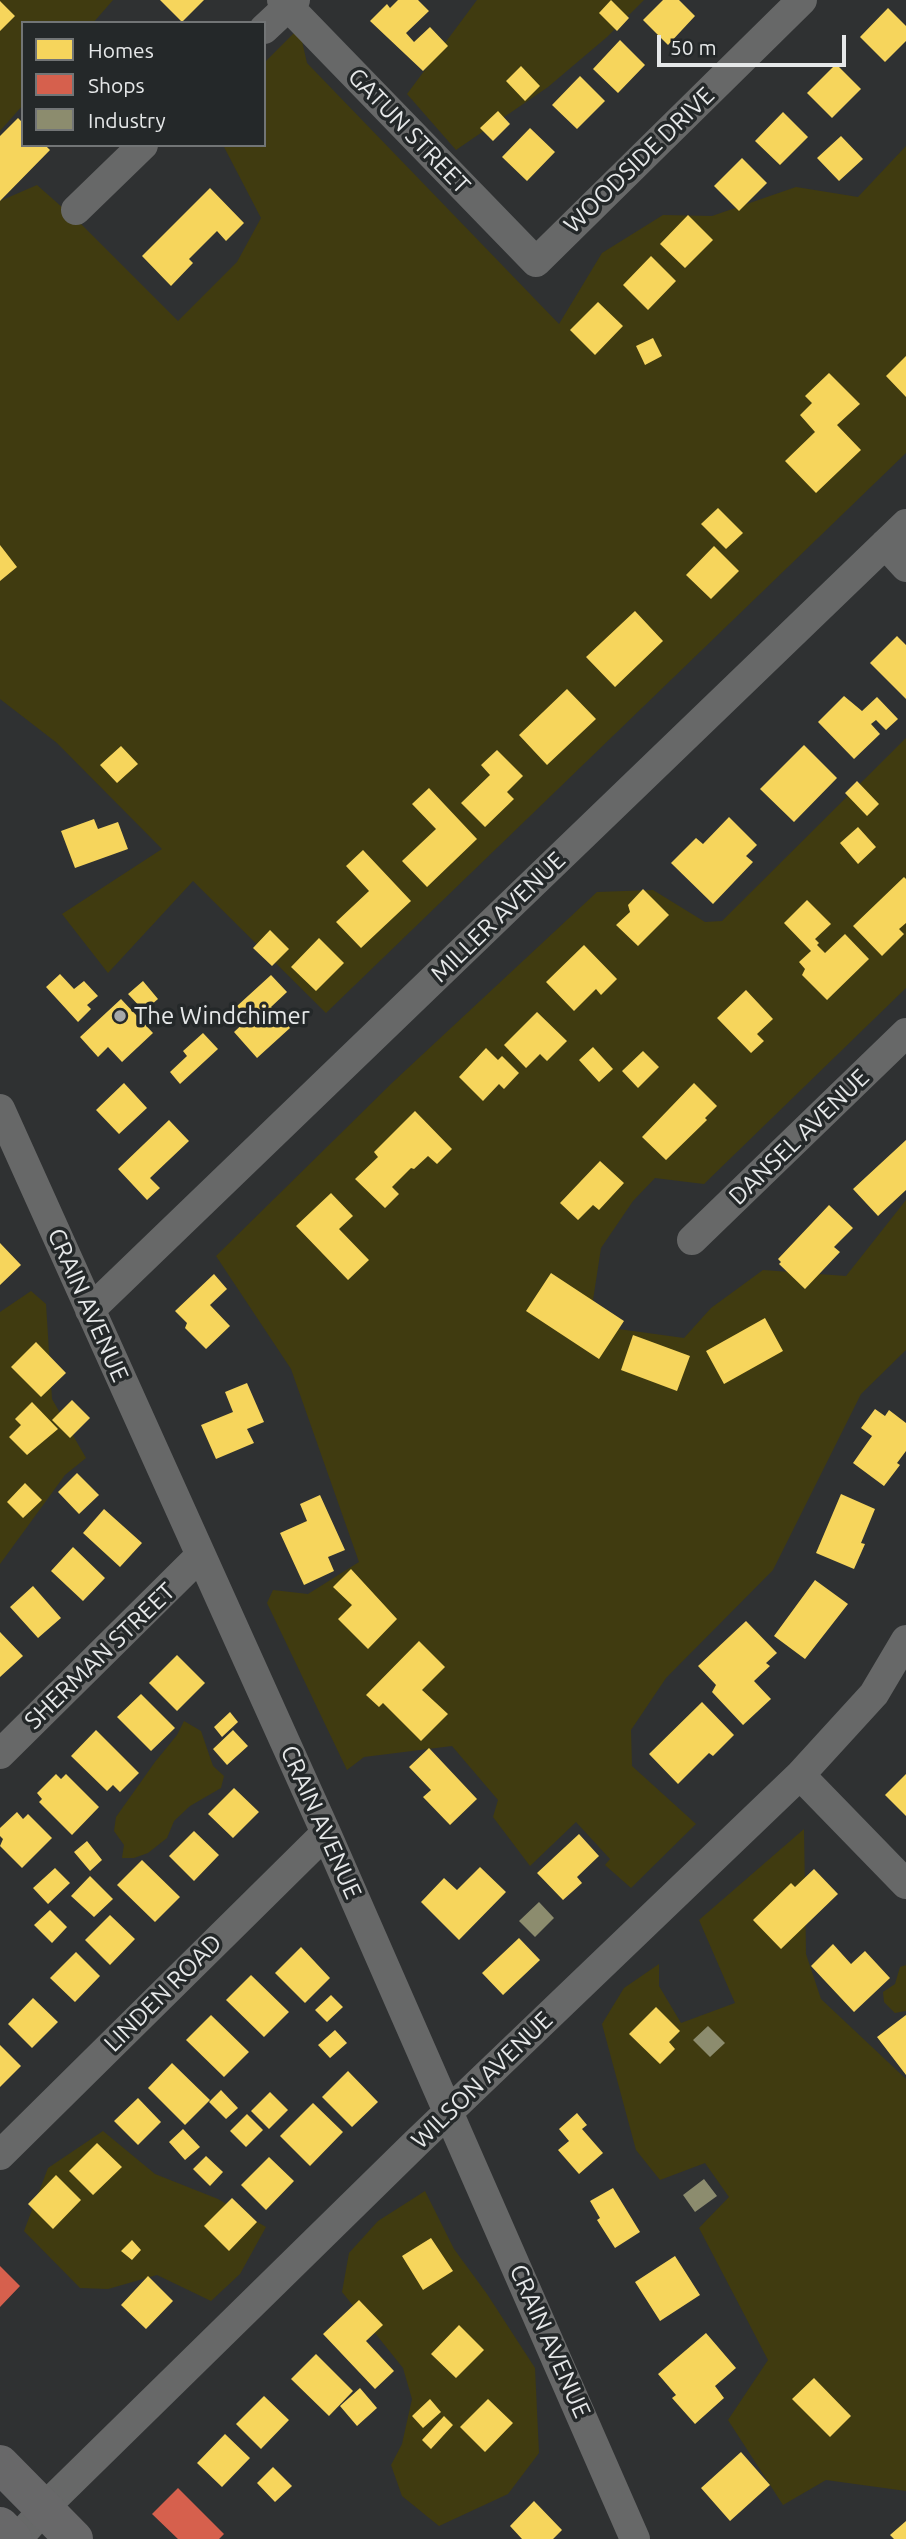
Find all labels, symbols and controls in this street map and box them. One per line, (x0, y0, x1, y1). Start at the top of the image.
legend (21, 21, 266, 147)
scale bar (661, 21, 850, 65)
text: 50 m (670, 35, 717, 59)
text: Homes (88, 38, 154, 62)
street label: GATUN STREET (342, 62, 476, 200)
text: Shops (88, 73, 145, 97)
street label: WOODSIDE DRIVE (558, 81, 720, 239)
text: Industry (88, 108, 166, 132)
street label: MILLER AVENUE (425, 846, 571, 988)
place label: The Windchimer (134, 1002, 310, 1030)
marker: The Windchimer (112, 1008, 128, 1024)
street label: DANSEL AVENUE (723, 1063, 875, 1211)
street label: CRAIN AVENUE (41, 1224, 135, 1386)
street label: SHERMAN STREET (19, 1577, 181, 1735)
street label: CRAIN AVENUE (274, 1741, 368, 1903)
street label: LINDEN ROAD (98, 1928, 228, 2058)
street label: WILSON AVENUE (406, 2005, 558, 2155)
street label: CRAIN AVENUE (503, 2260, 597, 2422)

